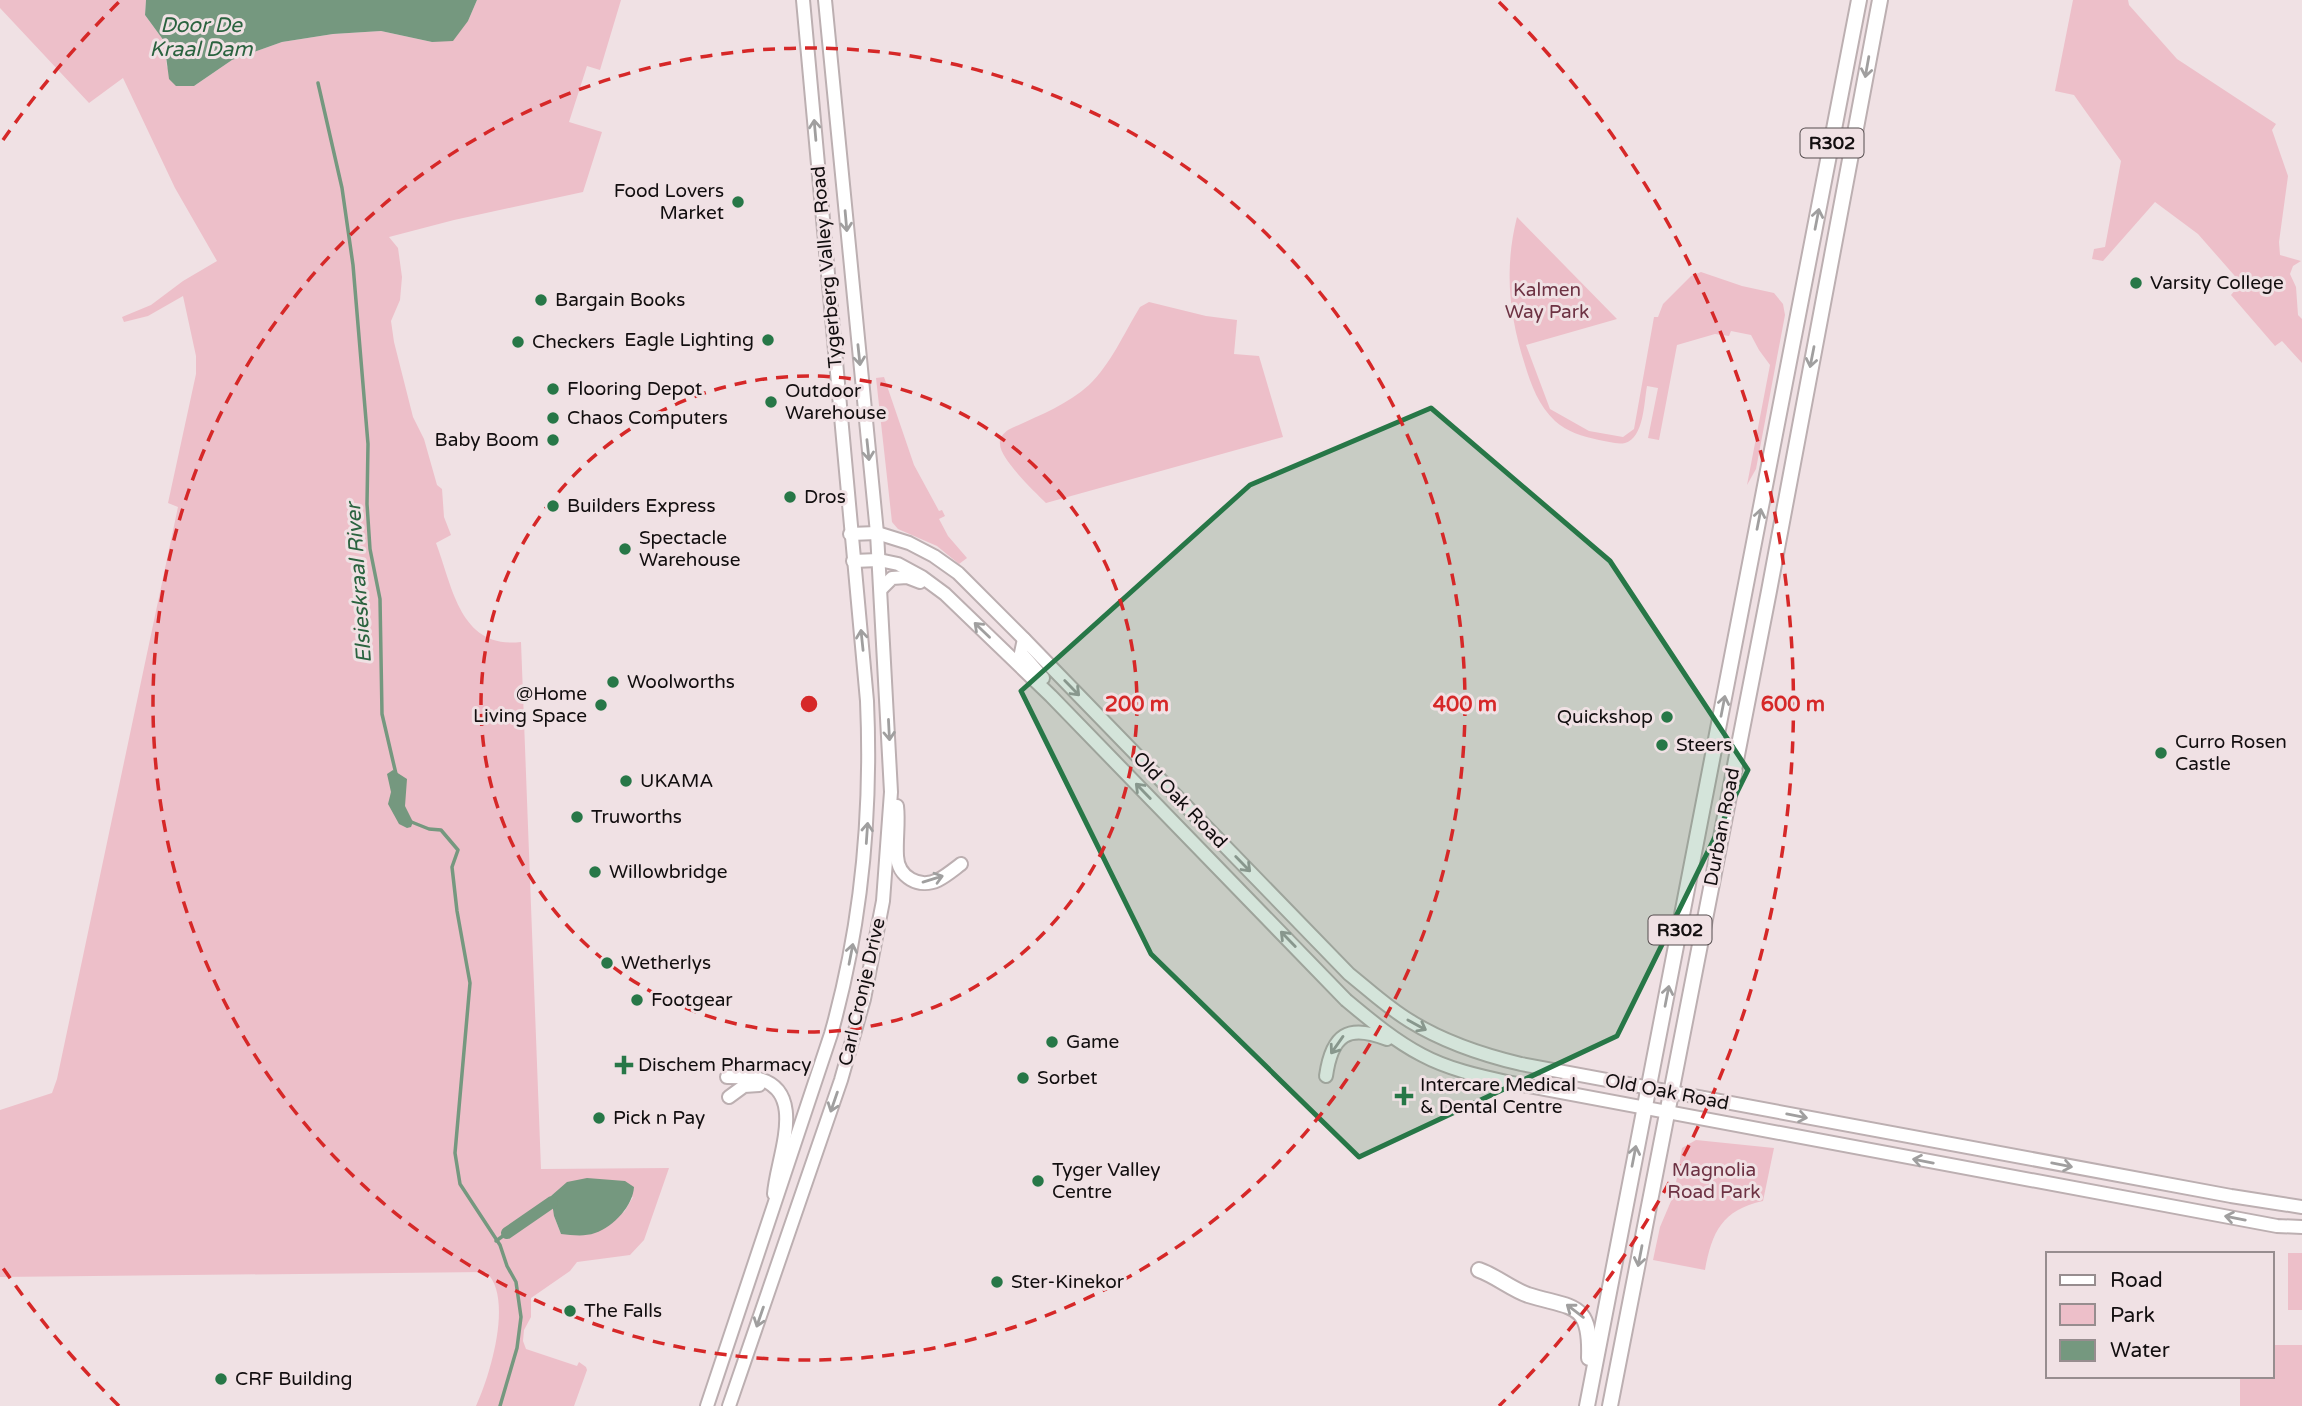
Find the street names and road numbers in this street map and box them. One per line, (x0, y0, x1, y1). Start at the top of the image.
road number: R302 (1800, 128, 1864, 158)
street label: Tygerberg Valley Road (807, 165, 847, 369)
street label: Old Oak Road (1128, 747, 1232, 853)
street label: Durban Road (1700, 766, 1744, 888)
street label: Carl Cronje Drive (834, 916, 890, 1068)
road number: R302 (1648, 916, 1712, 945)
street label: Old Oak Road (1603, 1069, 1731, 1115)

